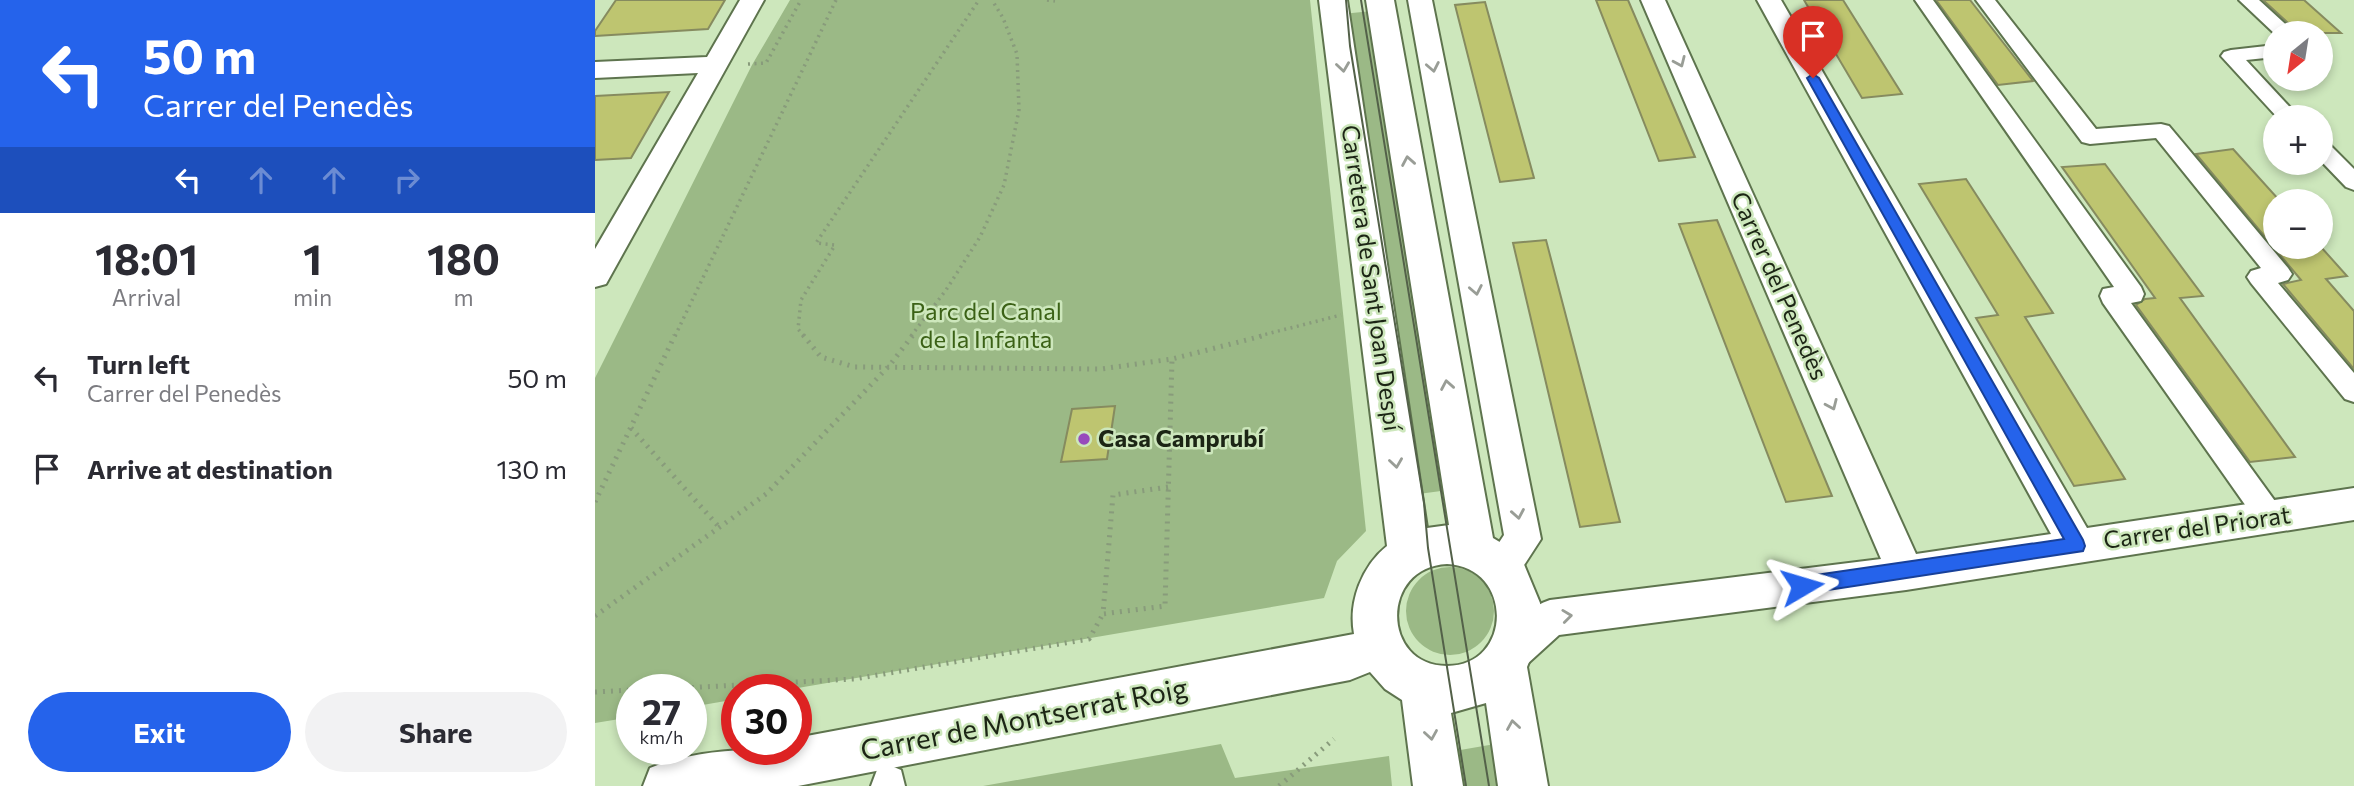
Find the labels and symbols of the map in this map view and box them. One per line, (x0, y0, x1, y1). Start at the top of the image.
pin (1783, 6, 1843, 78)
north arrow (2263, 21, 2333, 91)
one-way arrow (1672, 55, 1686, 68)
one-way arrow (1425, 61, 1440, 73)
one-way arrow (1335, 62, 1350, 73)
street label: Carretera de Sant Joan Despí (1337, 123, 1408, 434)
one-way arrow (1401, 155, 1416, 167)
street label: Carrer del Penedès (1726, 187, 1835, 384)
one-way arrow (1467, 284, 1482, 296)
park label: Parc del Canal de la Infanta (910, 296, 1062, 353)
one-way arrow (1440, 380, 1455, 391)
one-way arrow (1824, 398, 1838, 410)
place label: Casa Camprubí (1098, 423, 1265, 452)
marker: Casa Camprubí (1076, 431, 1092, 447)
one-way arrow (1388, 457, 1403, 469)
street label: Carrer del Priorat (2101, 499, 2292, 554)
one-way arrow (1510, 508, 1525, 520)
position arrow (1765, 549, 1839, 623)
one-way arrow (1561, 608, 1573, 623)
street label: Carrer de Montserrat Roig (857, 670, 1190, 766)
speed limit sign: 30 (721, 674, 812, 765)
one-way arrow (1506, 719, 1521, 731)
one-way arrow (1423, 729, 1438, 741)

